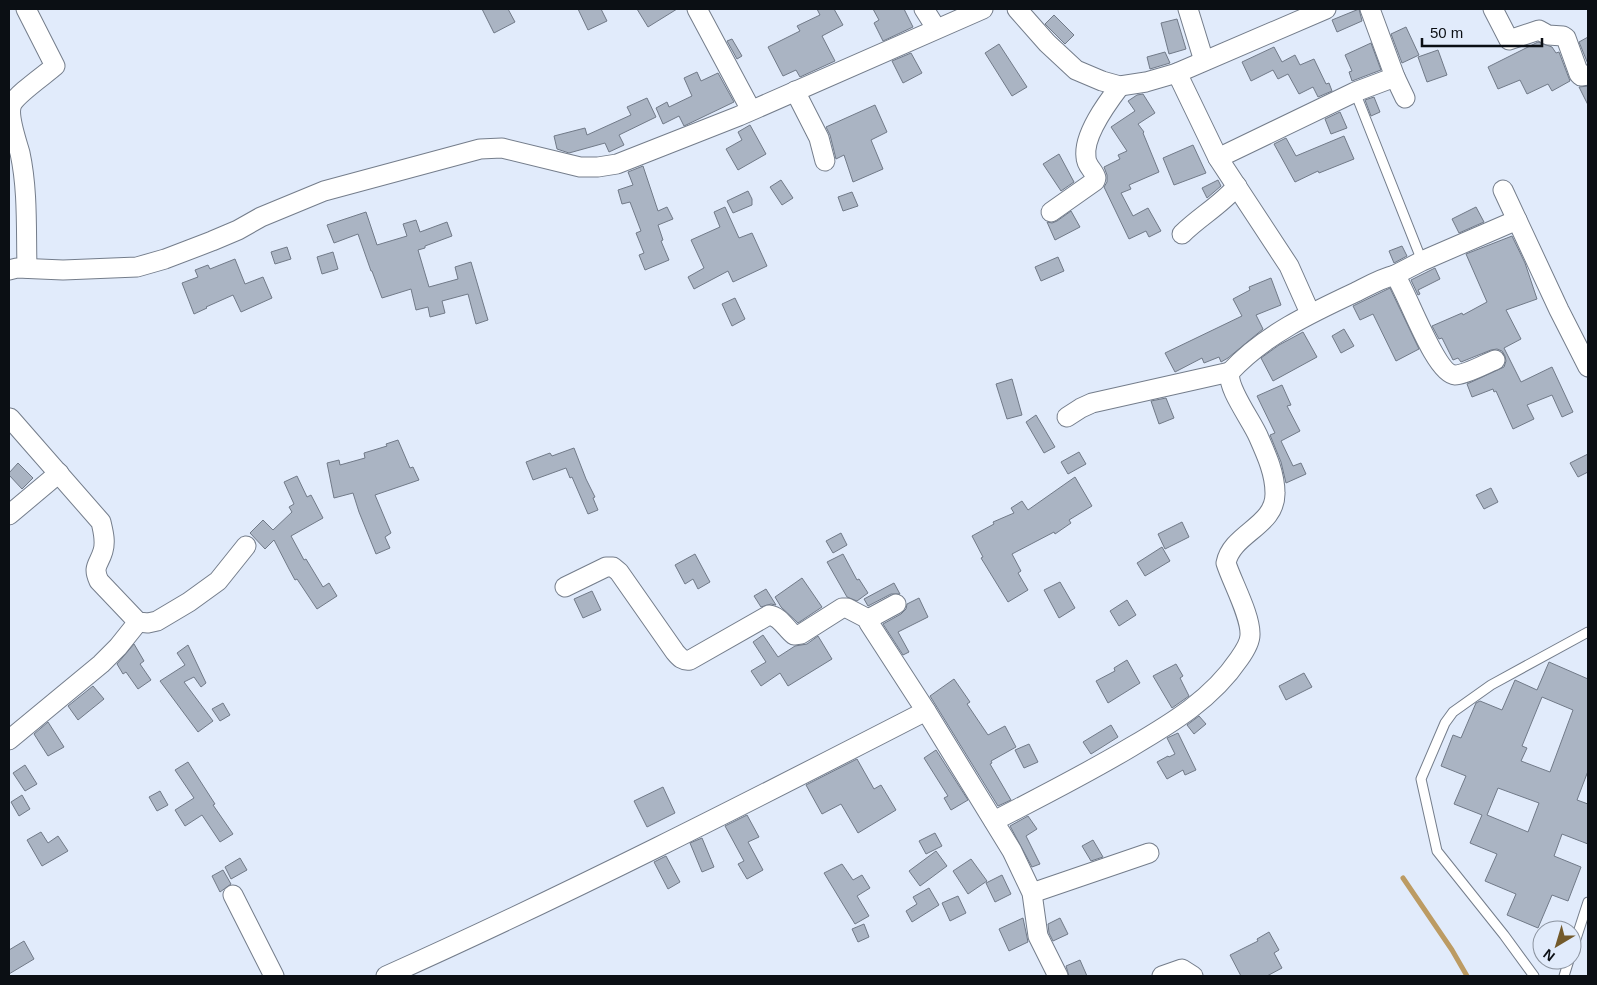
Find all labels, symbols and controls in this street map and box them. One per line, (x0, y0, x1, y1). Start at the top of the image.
scale bar (1422, 15, 1542, 47)
text: 50 m (1430, 24, 1463, 41)
north arrow (1532, 920, 1582, 970)
text: N (1540, 946, 1558, 965)

